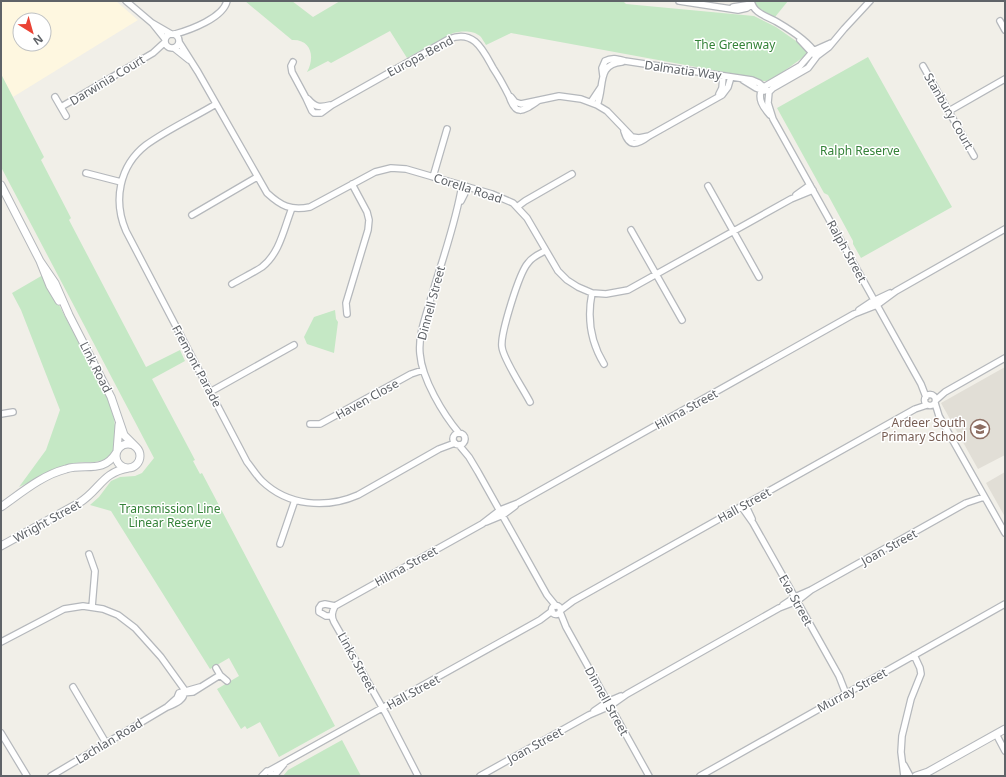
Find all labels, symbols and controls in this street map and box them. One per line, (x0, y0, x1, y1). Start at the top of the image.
north arrow (12, 12, 52, 52)
street label: Europa Bend (384, 31, 456, 81)
text: N (30, 32, 46, 49)
park label: The Greenway (695, 36, 776, 53)
street label: Darwinia Court (66, 51, 148, 109)
street label: Dalmatia Way (643, 56, 723, 84)
street label: Stanbury Court (920, 70, 978, 153)
park label: Ralph Reserve (820, 142, 900, 159)
street label: Corella Road (432, 169, 504, 207)
street label: Ralph Street (823, 217, 871, 286)
street label: Dinnell Street (413, 263, 449, 342)
street label: Fremont Parade (168, 322, 226, 410)
street label: Link Road (76, 339, 116, 395)
street label: Haven Close (332, 375, 402, 423)
street label: Hilma Street (651, 384, 721, 433)
place label: Ardeer South Primary School (881, 414, 966, 445)
school or university icon: Ardeer South Primary School (969, 418, 991, 440)
street label: Hall Street (714, 483, 774, 527)
street label: Wright Street (10, 495, 84, 547)
park label: Transmission Line Linear Reserve (120, 500, 221, 531)
street label: Joan Street (857, 524, 921, 570)
street label: Hilma Street (371, 541, 441, 590)
street label: Eva Street (775, 571, 817, 629)
street label: Links Street (334, 629, 381, 695)
street label: Murray Street (814, 663, 891, 716)
street label: Dinnell Street (581, 664, 633, 739)
street label: Hall Street (383, 670, 443, 714)
street label: Lachlan Road (72, 714, 146, 768)
street label: Joan Street (503, 722, 567, 768)

